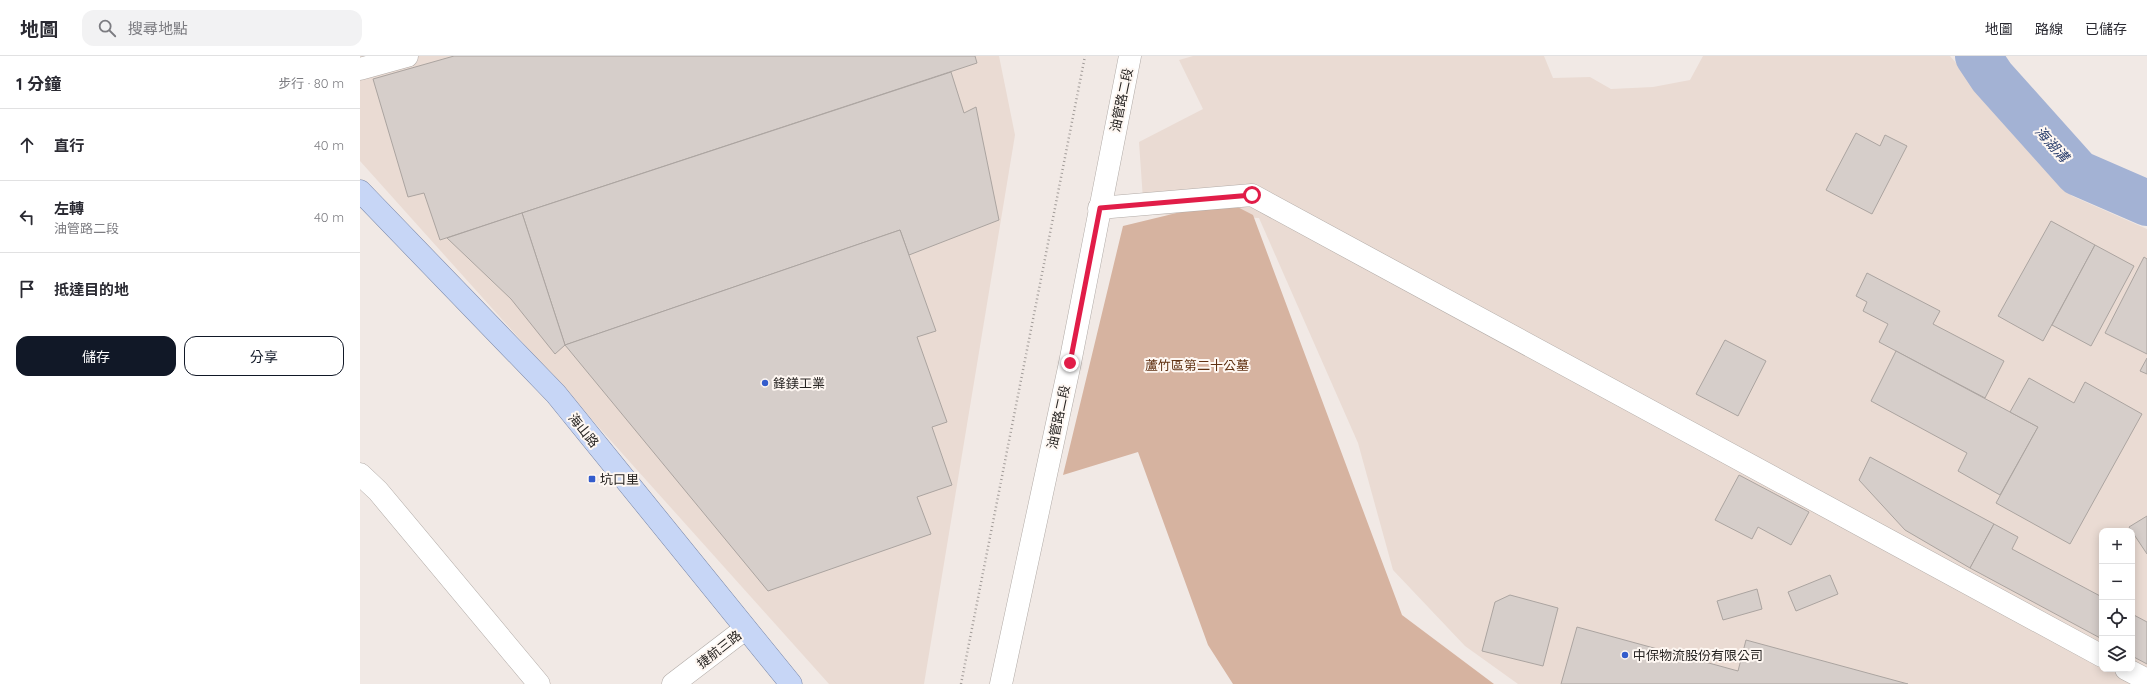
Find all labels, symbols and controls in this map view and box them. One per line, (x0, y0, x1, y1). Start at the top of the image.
search box (82, 10, 362, 46)
text: 地圖 (20, 17, 58, 41)
icon: search (96, 17, 118, 39)
text: 搜尋地點 (128, 19, 188, 38)
text: 地圖 (1985, 20, 2013, 38)
text: 路線 (2035, 20, 2063, 38)
text: 已儲存 (2085, 20, 2127, 38)
street label: 油管路二段 (1106, 67, 1136, 133)
text: 1 分鐘 (16, 73, 61, 94)
text: 步行 · 80 m (278, 75, 344, 91)
water label: 海湖溝 (2031, 122, 2074, 167)
icon: ahead (16, 134, 38, 156)
text: 直行 (54, 136, 84, 155)
text: 40 m (314, 137, 344, 153)
route start (1243, 186, 1261, 204)
text: 左轉 (54, 199, 84, 218)
icon: left (16, 206, 38, 228)
text: 40 m (314, 209, 344, 225)
text: 油管路二段 (54, 220, 119, 236)
icon: arrive (16, 278, 38, 300)
text: 抵達目的地 (54, 280, 129, 299)
button: 儲存 (16, 336, 176, 376)
button: 分享 (184, 336, 344, 376)
route end (1061, 354, 1079, 372)
park label: 蘆竹區第二十公墓 (1145, 357, 1249, 373)
place label: 鋒鎂工業 (773, 375, 825, 391)
marker: 鋒鎂工業 (760, 378, 770, 388)
street label: 油管路二段 (1043, 384, 1073, 450)
street label: 海山路 (566, 410, 602, 450)
place label: 坑口里 (600, 471, 639, 487)
marker: 坑口里 (587, 474, 597, 484)
map controls (2099, 528, 2135, 672)
button: + (2099, 528, 2135, 564)
button: − (2099, 564, 2135, 600)
button: locate (2099, 600, 2135, 636)
street label: 捷航三路 (694, 627, 744, 671)
button: layers (2099, 636, 2135, 672)
place label: 中保物流股份有限公司 (1633, 647, 1763, 663)
marker: 中保物流股份有限公司 (1620, 650, 1630, 660)

